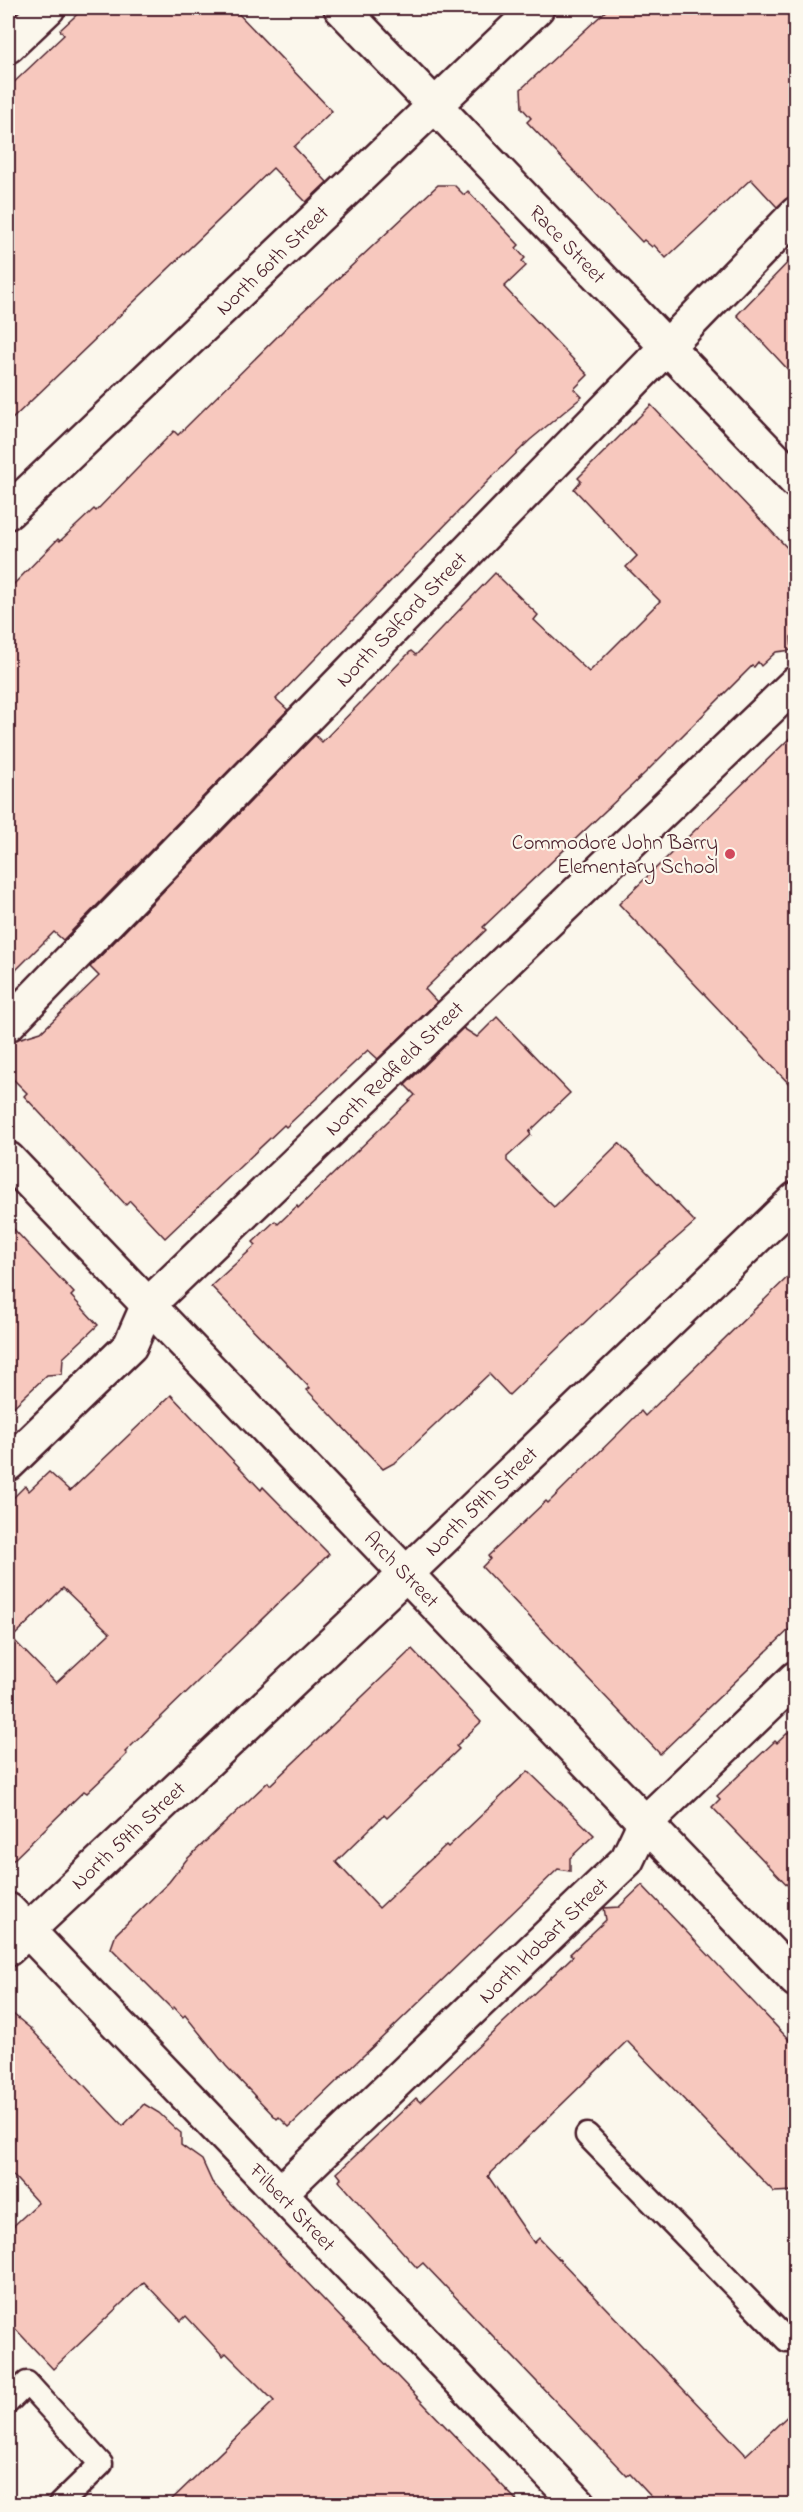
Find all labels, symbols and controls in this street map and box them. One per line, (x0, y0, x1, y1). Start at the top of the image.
street label: North 60th Street (210, 199, 337, 323)
street label: Race Street (521, 199, 612, 292)
street label: North Salford Street (330, 546, 475, 695)
place label: Commodore John Barry Elementary School (512, 829, 718, 885)
marker: Commodore John Barry Elementary School (723, 847, 737, 861)
street label: North Redfield Street (319, 995, 472, 1144)
street label: North 59th Street (419, 1440, 546, 1564)
street label: Arch Street (356, 1525, 445, 1616)
street label: North 59th Street (65, 1775, 194, 1898)
street label: North Hobart Street (473, 1871, 616, 2011)
street label: Filbert Street (241, 2157, 342, 2260)

